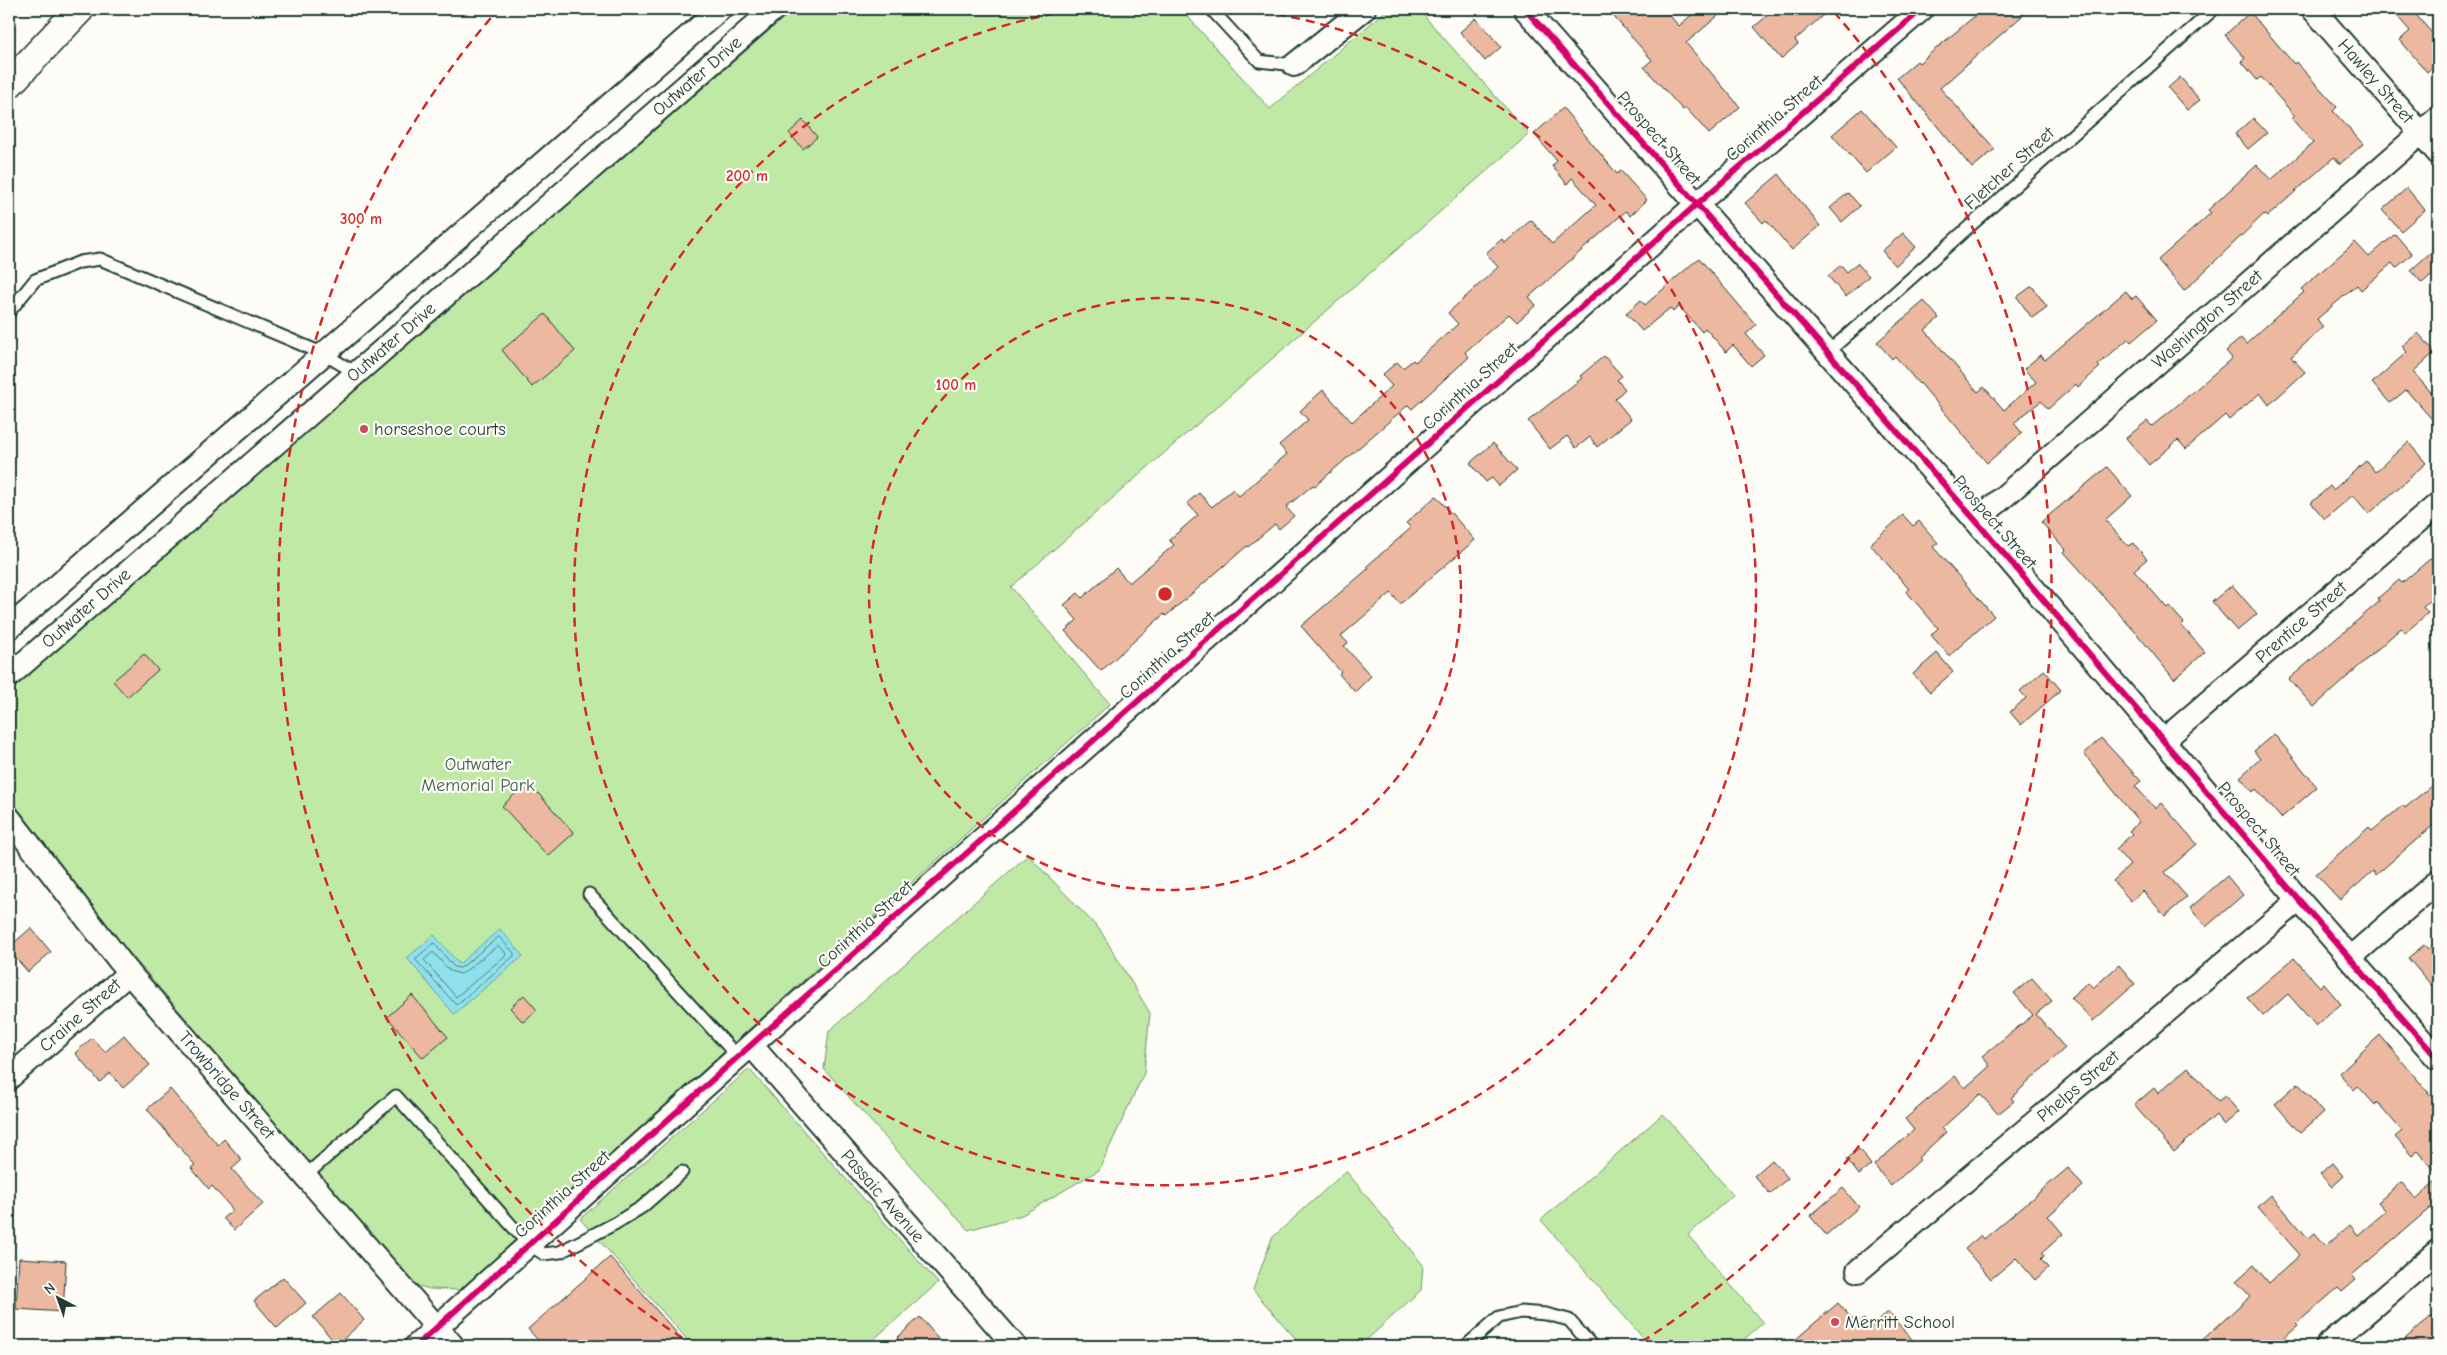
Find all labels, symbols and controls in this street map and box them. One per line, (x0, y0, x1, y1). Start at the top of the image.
street label: Outwater Drive (648, 32, 746, 121)
street label: Hawley Street (2333, 35, 2419, 129)
street label: Corinthia Street (1722, 70, 1828, 166)
street label: Prospect Street (1612, 87, 1706, 190)
street label: Fletcher Street (1960, 122, 2059, 214)
text: 200 m (726, 167, 768, 185)
text: 300 m (340, 210, 382, 228)
street label: Washington Street (2148, 265, 2268, 373)
street label: Outwater Drive (342, 298, 440, 387)
street label: Corinthia Street (1418, 338, 1523, 435)
text: 100 m (936, 376, 976, 394)
place label: horseshoe courts (374, 419, 506, 440)
marker: horseshoe courts (358, 423, 370, 435)
street label: Prospect Street (1948, 471, 2042, 574)
street label: Outwater Drive (37, 564, 135, 653)
street label: Prentice Street (2251, 577, 2352, 668)
centre of rings (1156, 585, 1174, 603)
street label: Corinthia Street (1115, 607, 1220, 704)
park label: Outwater Memorial Park (421, 754, 535, 796)
street label: Prospect Street (2213, 778, 2305, 882)
street label: Corinthia Street (813, 876, 918, 973)
street label: Craine Street (35, 974, 126, 1057)
street label: Trowbridge Street (174, 1027, 280, 1144)
street label: Phelps Street (2033, 1045, 2124, 1127)
street label: Corinthia Street (510, 1146, 615, 1243)
street label: Passaic Avenue (837, 1146, 929, 1247)
north arrow (32, 1272, 82, 1322)
text: N (41, 1279, 59, 1298)
place label: Merritt School (1845, 1312, 1955, 1333)
marker: Merritt School (1829, 1316, 1841, 1328)

